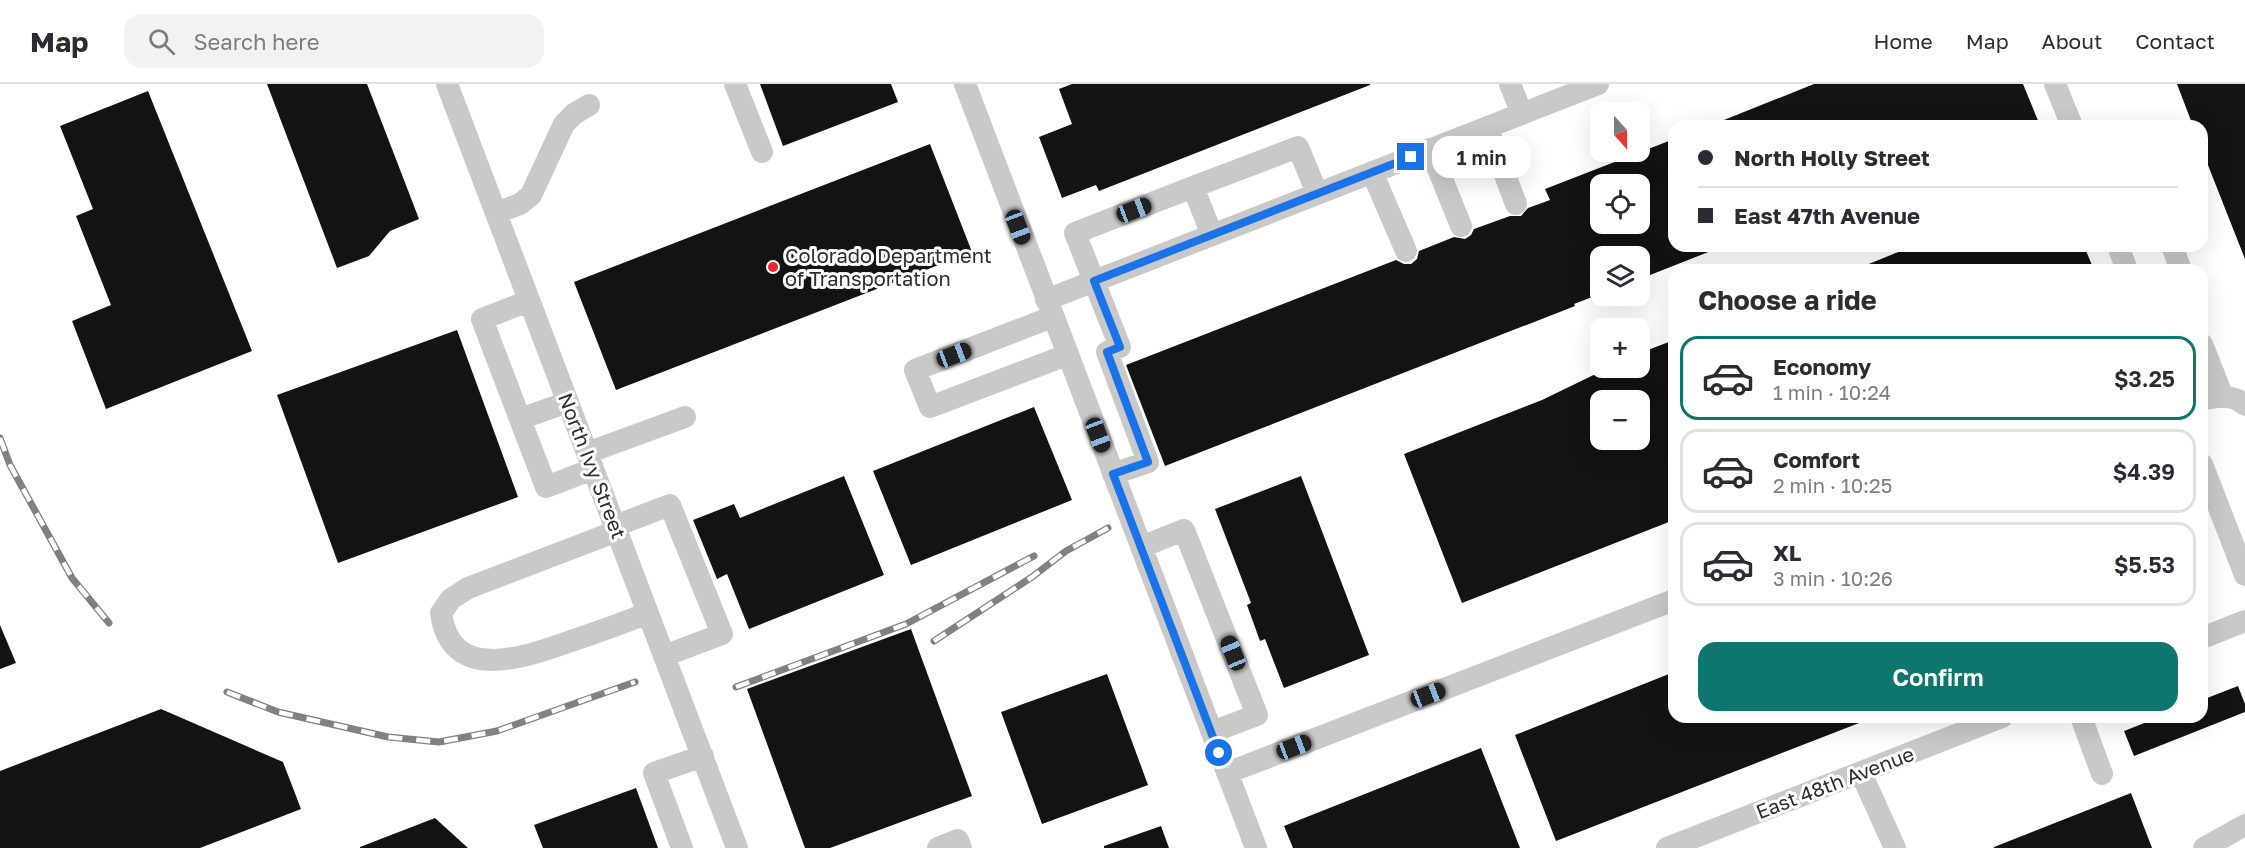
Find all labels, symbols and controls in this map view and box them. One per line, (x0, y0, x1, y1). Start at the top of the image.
search box (124, 14, 544, 68)
text: Map (30, 25, 88, 58)
icon: search (145, 25, 178, 58)
text: Search here (193, 28, 319, 55)
text: Home (1873, 28, 1933, 54)
text: Map (1966, 28, 2009, 54)
text: About (2042, 28, 2102, 54)
text: Contact (2135, 28, 2215, 54)
north arrow (1590, 102, 1650, 162)
map controls (1590, 102, 1650, 450)
callout: 1 min (1432, 136, 1531, 178)
route end (1397, 143, 1424, 170)
text: North Holly Street (1734, 144, 1930, 171)
text: 1 min (1456, 145, 1507, 169)
button: locate (1590, 174, 1650, 234)
car (1114, 195, 1154, 225)
text: East 47th Avenue (1734, 202, 1920, 229)
car (1003, 207, 1033, 247)
place label: Colorado Department of Transportation (785, 243, 992, 290)
button: layers (1590, 246, 1650, 306)
marker: Colorado Department of Transportation (766, 260, 780, 274)
text: Choose a ride (1698, 284, 1877, 316)
button: + (1590, 318, 1650, 378)
car (934, 340, 974, 370)
icon: car (1701, 351, 1755, 405)
text: Economy (1773, 353, 1871, 380)
text: $3.25 (2114, 365, 2175, 392)
text: 1 min · 10:24 (1773, 380, 1891, 404)
street label: North Ivy Street (554, 389, 632, 542)
button: − (1590, 390, 1650, 450)
car (1083, 415, 1113, 455)
icon: car (1701, 444, 1755, 498)
text: Comfort (1773, 446, 1860, 473)
text: $4.39 (2113, 458, 2175, 485)
text: 2 min · 10:25 (1773, 473, 1892, 497)
icon: car (1701, 537, 1755, 591)
text: XL (1773, 539, 1801, 566)
text: $5.53 (2114, 551, 2175, 578)
text: 3 min · 10:26 (1773, 566, 1893, 590)
car (1218, 633, 1248, 673)
button: Confirm (1698, 642, 2178, 711)
car (1408, 680, 1448, 710)
car (1274, 732, 1314, 762)
route start (1205, 739, 1232, 766)
street label: East 48th Avenue (1752, 741, 1917, 823)

